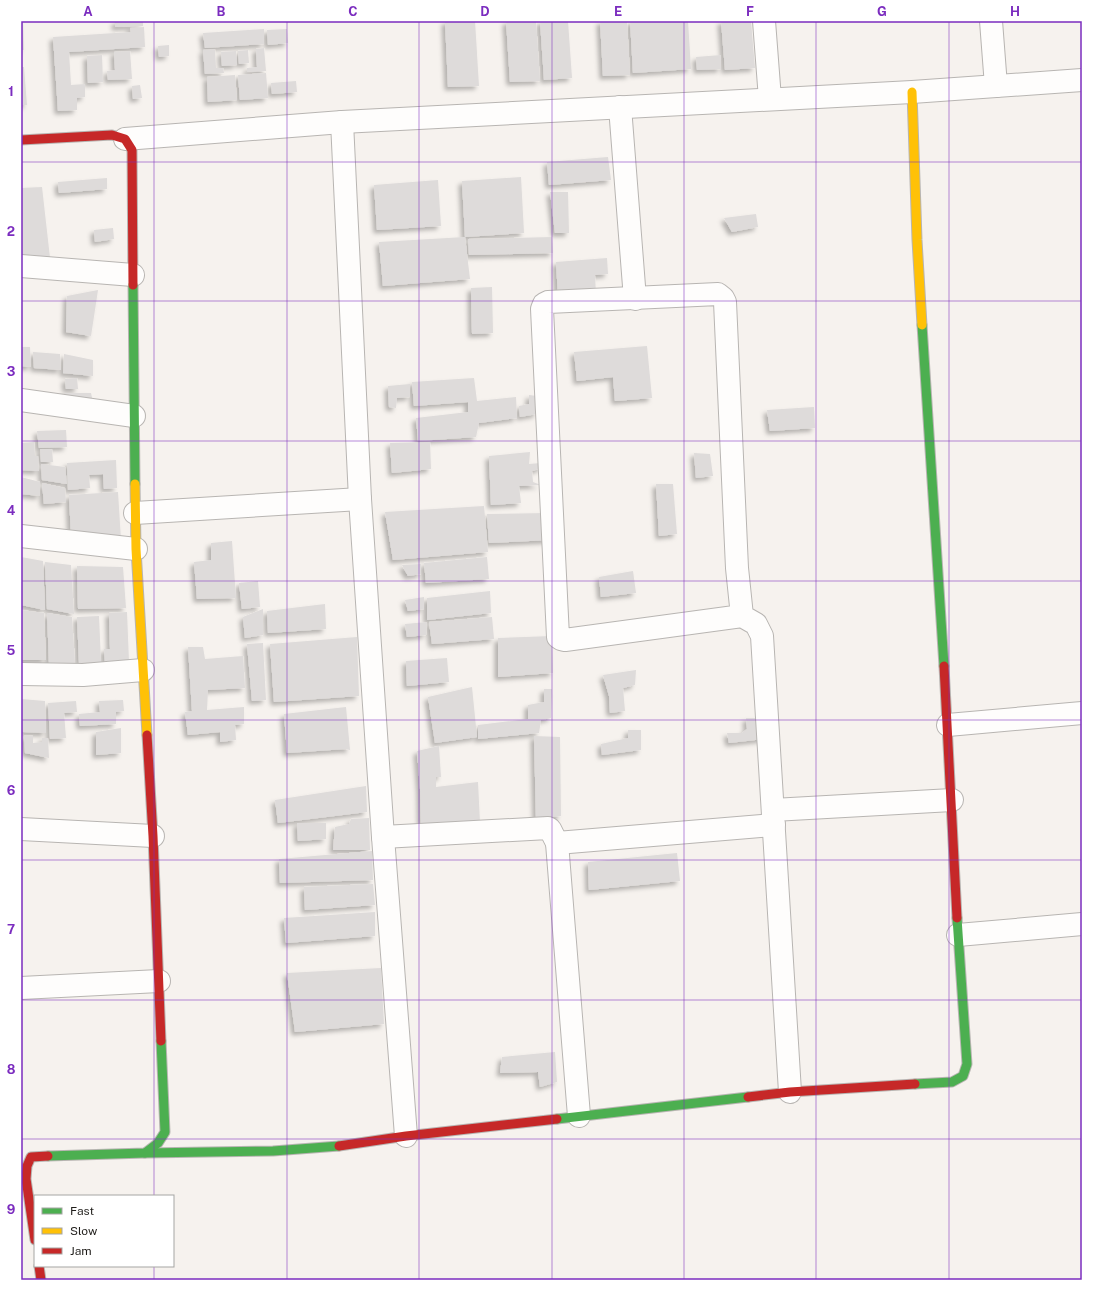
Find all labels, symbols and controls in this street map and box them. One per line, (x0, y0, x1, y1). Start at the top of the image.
text: A (83, 4, 93, 19)
text: B (217, 4, 226, 19)
text: C (348, 4, 358, 19)
text: D (480, 4, 490, 19)
text: E (614, 4, 622, 19)
text: F (746, 4, 754, 19)
text: G (877, 4, 887, 19)
text: H (1010, 4, 1020, 19)
text: 1 (8, 84, 14, 99)
text: 2 (7, 224, 15, 239)
text: 3 (7, 364, 16, 379)
text: 4 (7, 503, 16, 518)
text: 5 (7, 643, 16, 658)
text: 6 (7, 783, 16, 798)
text: 7 (7, 922, 15, 937)
text: 8 (7, 1062, 16, 1077)
legend (34, 1195, 174, 1267)
text: 9 (7, 1202, 15, 1217)
text: Fast (70, 1204, 95, 1218)
text: Slow (70, 1224, 98, 1238)
text: Jam (70, 1244, 92, 1258)

